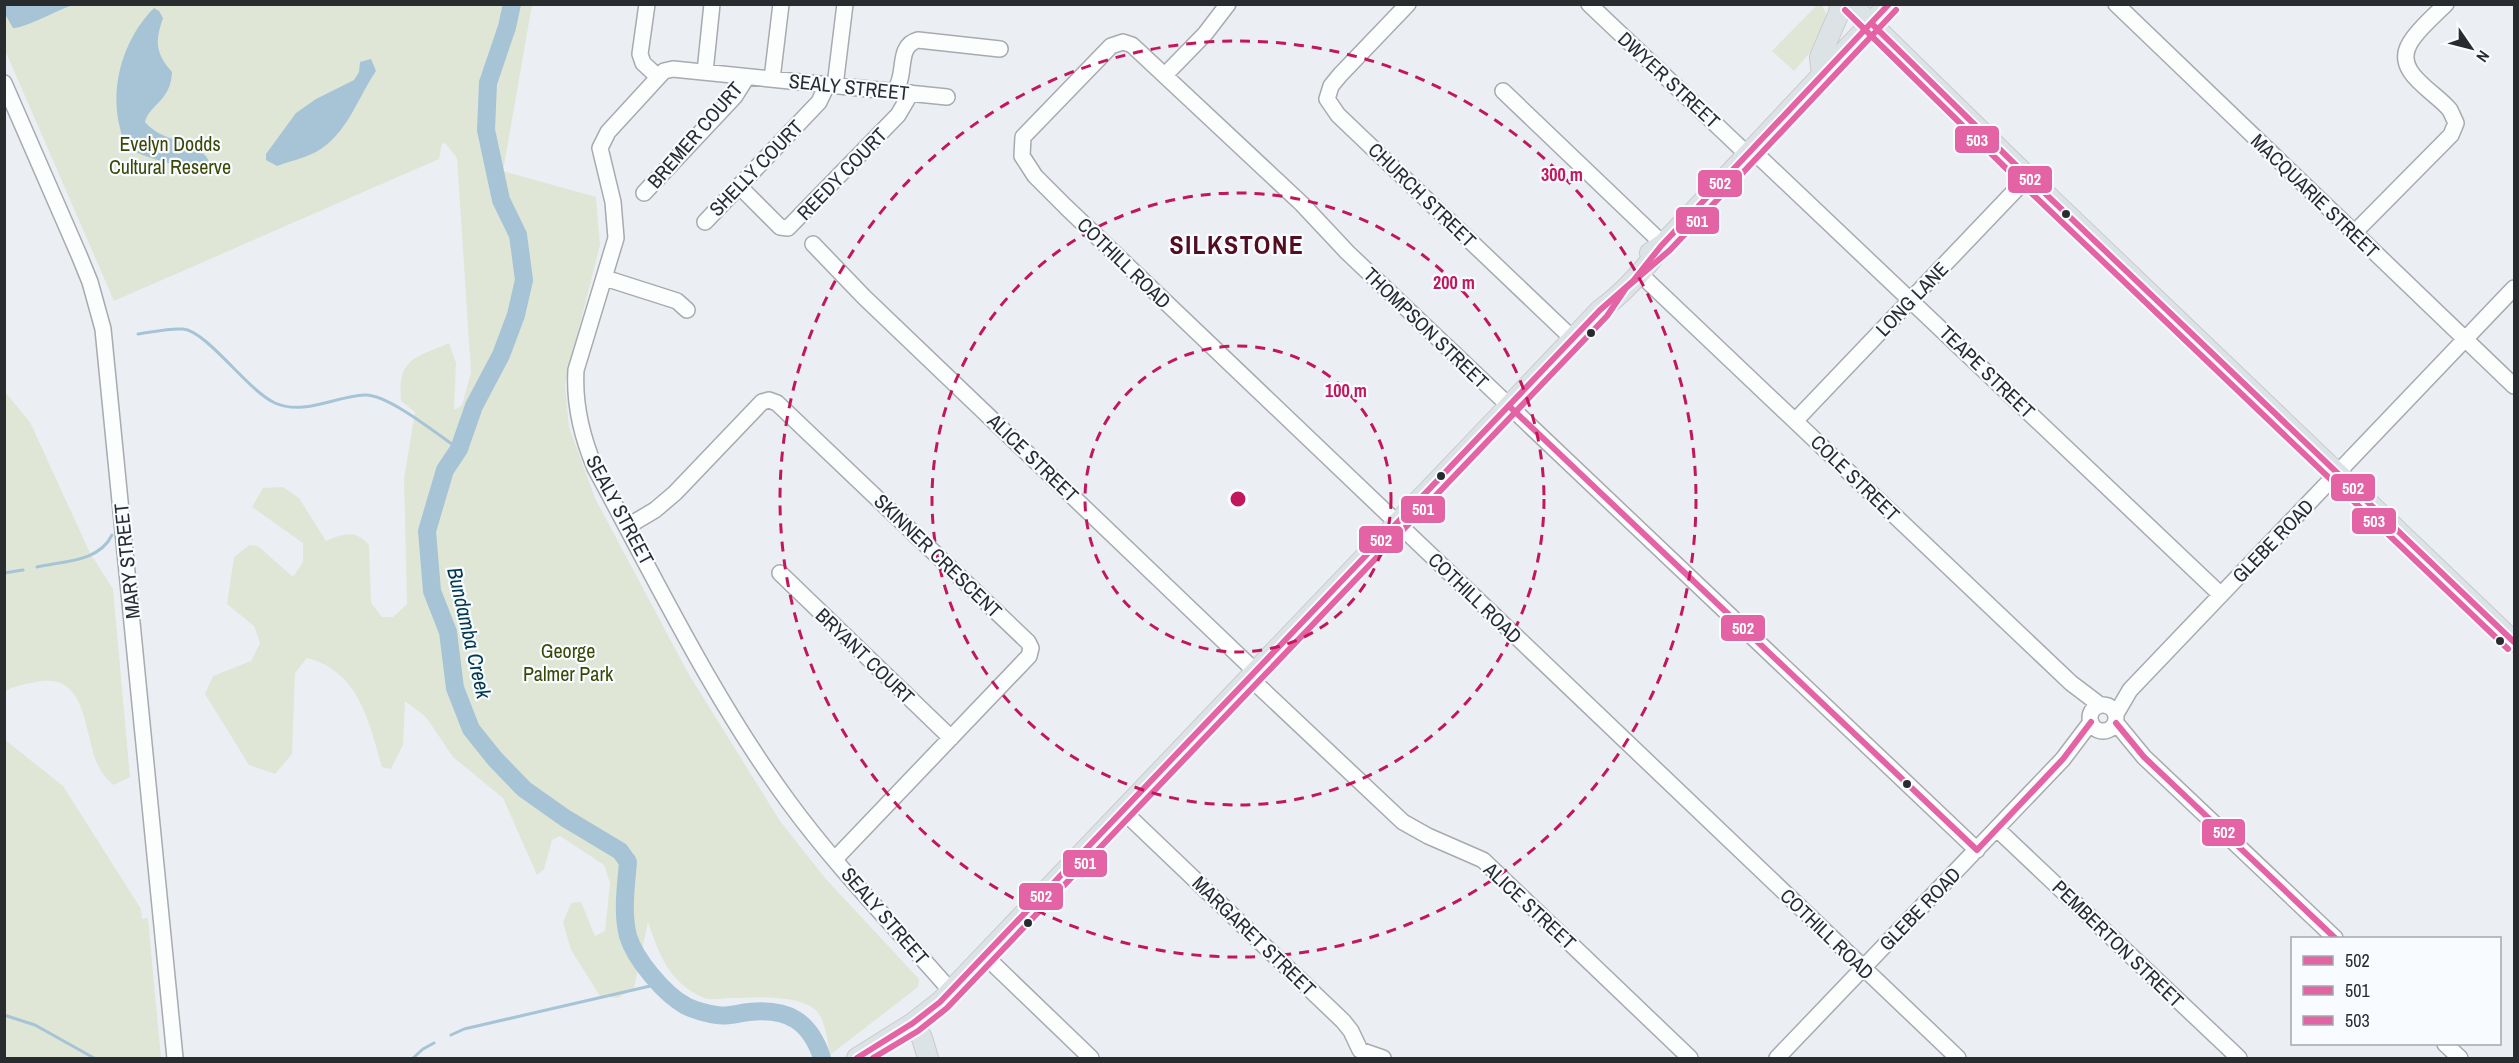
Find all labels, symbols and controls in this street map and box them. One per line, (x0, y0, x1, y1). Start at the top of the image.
north arrow (2441, 18, 2501, 78)
street label: DWYER STREET (1612, 25, 1726, 134)
text: N (2472, 46, 2495, 67)
street label: SEALY STREET (788, 67, 910, 106)
street label: BREMER COURT (641, 76, 748, 194)
street label: SHELLY COURT (703, 114, 808, 222)
street label: REEDY COURT (791, 122, 893, 226)
line badge: 503 (1954, 125, 2000, 154)
street label: MACQUARIE STREET (2245, 127, 2385, 264)
text: 503 (1966, 129, 1988, 151)
park label: Evelyn Dodds Cultural Reserve (109, 130, 231, 180)
street label: CHURCH STREET (1363, 136, 1482, 253)
text: 300 m (1541, 162, 1583, 187)
line badge: 502 (2007, 165, 2053, 194)
text: 502 (2019, 168, 2041, 190)
line badge: 502 (1697, 169, 1743, 198)
text: 502 (1709, 172, 1731, 194)
line badge: 501 (1675, 206, 1720, 235)
unlabelled marker (2060, 208, 2072, 220)
text: 501 (1686, 210, 1709, 232)
street label: COTHILL ROAD (1072, 211, 1177, 314)
district label: SILKSTONE (1169, 227, 1305, 262)
street label: LONG LANE (1869, 256, 1954, 342)
street label: THOMPSON STREET (1358, 261, 1495, 394)
text: 200 m (1433, 270, 1475, 295)
street label: TEAPE STREET (1934, 319, 2041, 424)
unlabelled marker (1585, 327, 1597, 339)
text: 100 m (1325, 378, 1367, 403)
street label: ALICE STREET (981, 407, 1085, 508)
street label: COLE STREET (1805, 428, 1906, 527)
street label: SEALY STREET (580, 450, 661, 569)
unlabelled marker (1435, 470, 1447, 482)
line badge: 502 (2330, 473, 2376, 502)
text: 502 (2342, 477, 2364, 499)
street label: SKINNER CRESCENT (869, 488, 1008, 624)
centre of rings (1228, 489, 1248, 509)
street label: GLEBE ROAD (2226, 493, 2319, 588)
line badge: 501 (1400, 495, 1446, 524)
text: 501 (1412, 498, 1435, 520)
street label: MARY STREET (107, 502, 146, 620)
line badge: 503 (2351, 507, 2397, 535)
text: 503 (2363, 510, 2385, 532)
line badge: 502 (1358, 525, 1404, 554)
text: 502 (1370, 529, 1392, 551)
street label: COTHILL ROAD (1423, 546, 1528, 649)
water label: Bundamba Creek (440, 564, 499, 703)
street label: BRYANT COURT (810, 602, 921, 710)
line badge: 502 (1720, 614, 1766, 642)
text: 502 (1732, 617, 1754, 639)
unlabelled marker (2494, 635, 2506, 647)
park label: George Palmer Park (523, 637, 614, 687)
unlabelled marker (1901, 778, 1913, 790)
line badge: 502 (2201, 818, 2246, 847)
text: 502 (2213, 821, 2235, 843)
line badge: 501 (1062, 849, 1108, 878)
text: 501 (1074, 852, 1097, 874)
street label: ALICE STREET (1478, 855, 1582, 955)
street label: SEALY STREET (836, 861, 935, 970)
street label: GLEBE ROAD (1873, 861, 1966, 956)
street label: MARGARET STREET (1187, 870, 1322, 1002)
street label: PEMBERTON STREET (2047, 874, 2190, 1013)
line badge: 502 (1018, 882, 1064, 911)
street label: COTHILL ROAD (1775, 882, 1880, 985)
text: 502 (1030, 885, 1052, 907)
unlabelled marker (1022, 917, 1034, 929)
legend (2291, 937, 2501, 1045)
text: 502 (2345, 948, 2370, 973)
text: 501 (2345, 978, 2370, 1003)
text: 503 (2345, 1008, 2370, 1033)

